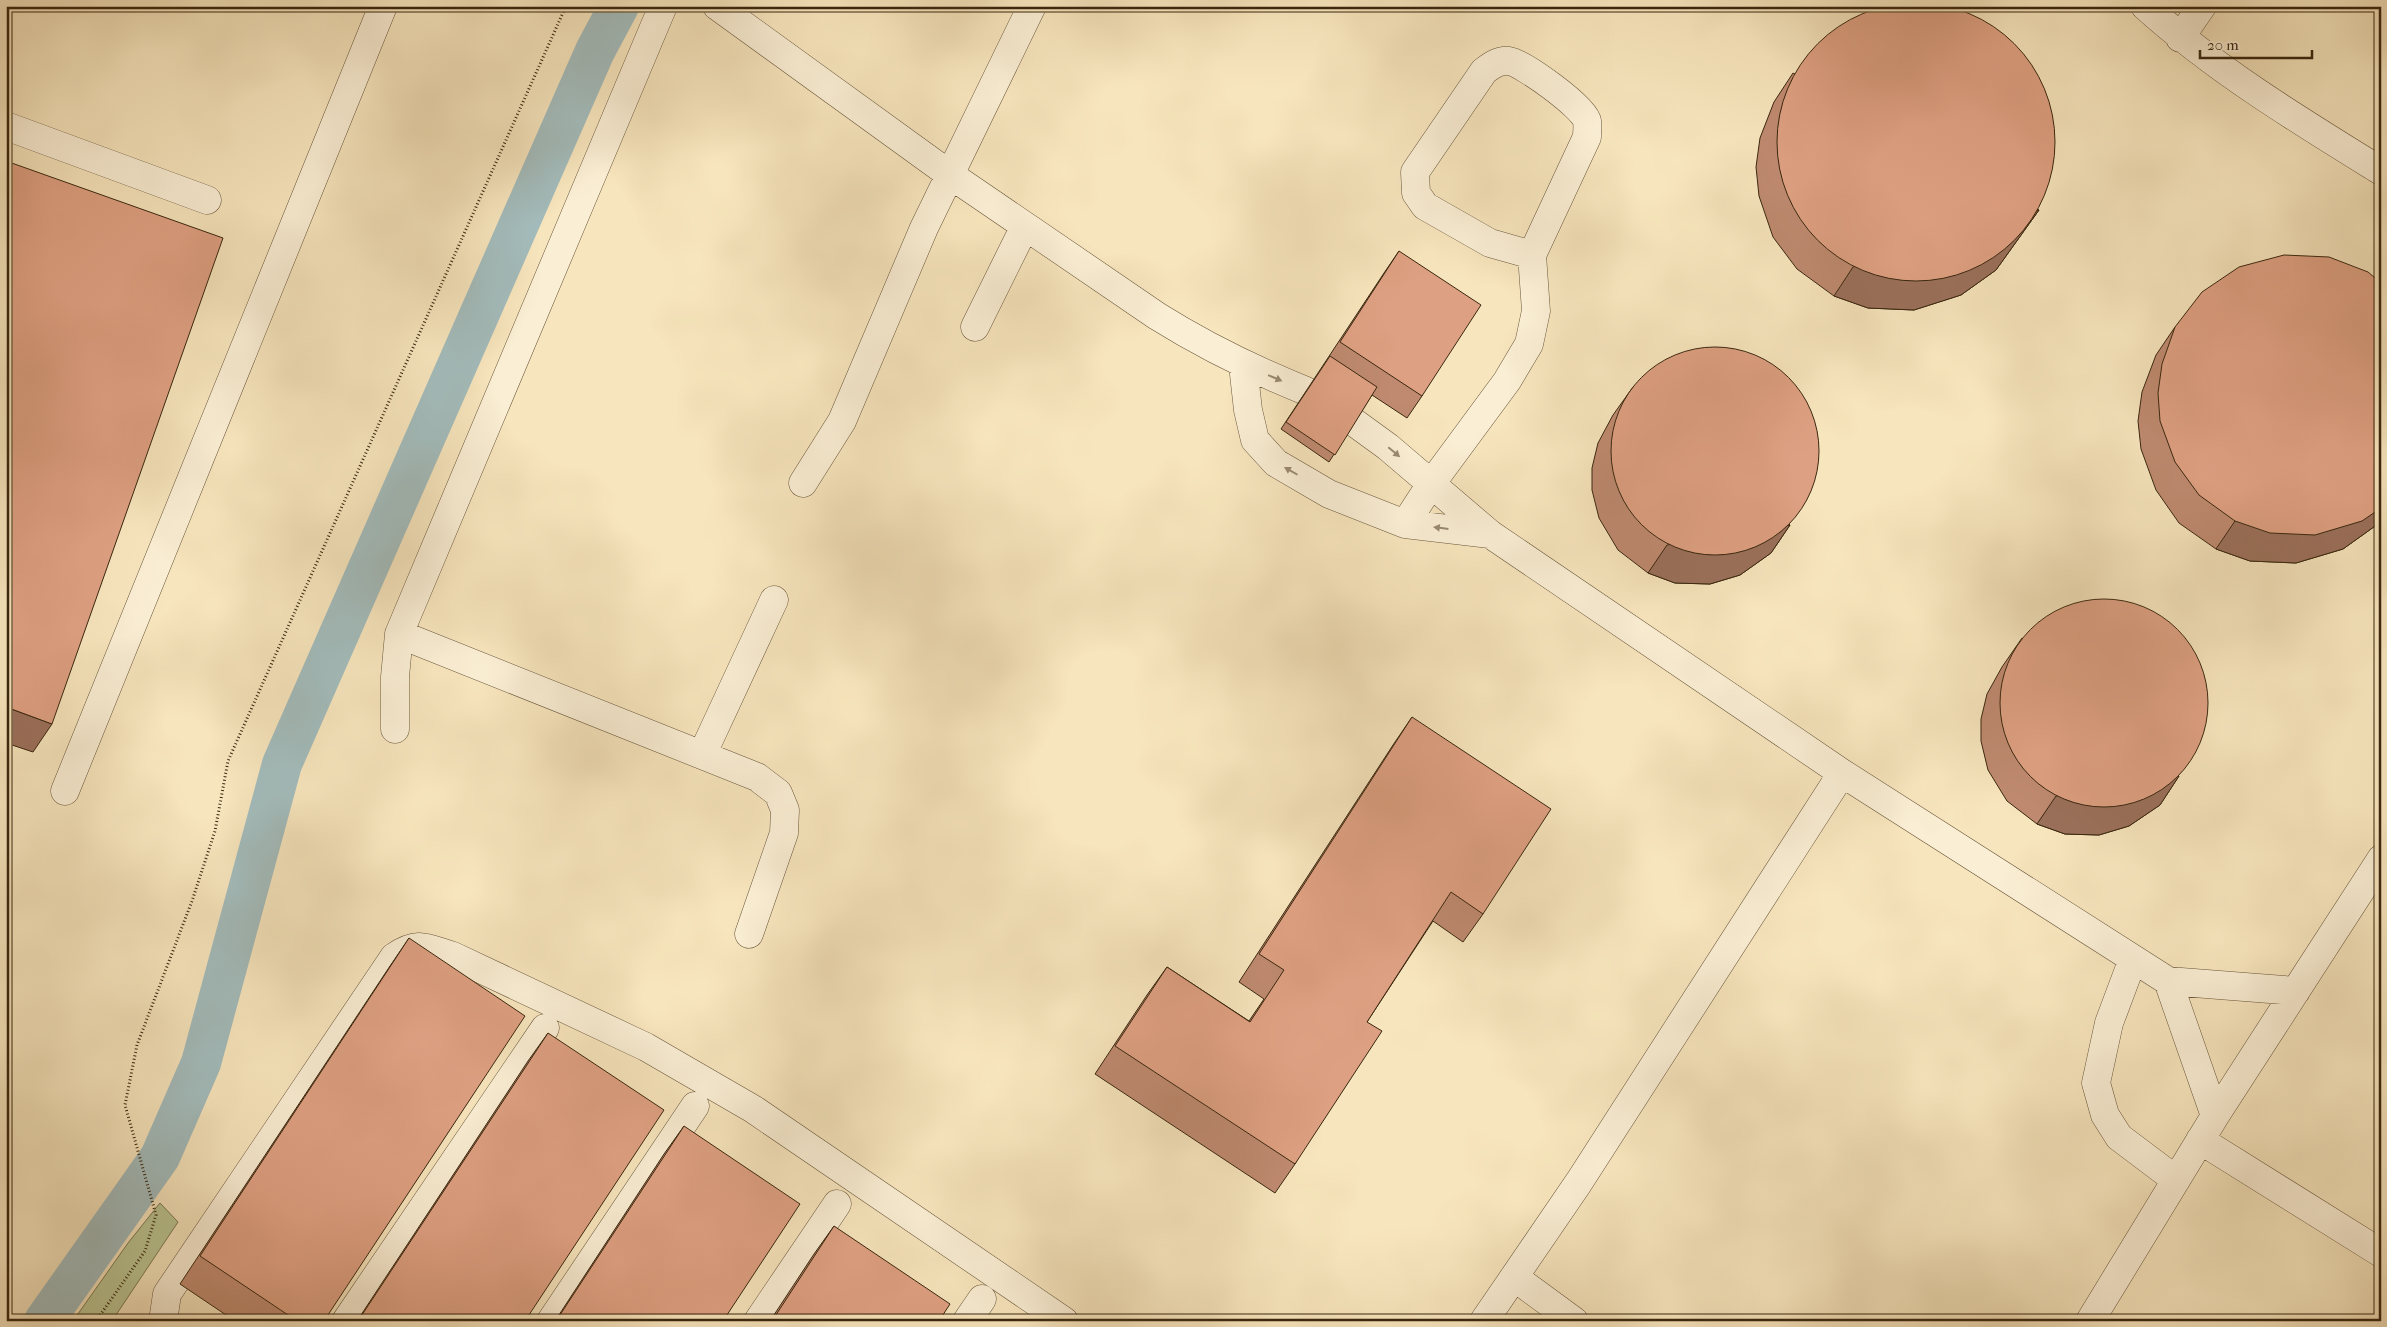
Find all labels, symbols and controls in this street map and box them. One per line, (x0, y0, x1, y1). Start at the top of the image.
scale bar (2200, 28, 2312, 60)
text: 20 m (2207, 36, 2239, 54)
one-way arrow (1268, 375, 1282, 383)
one-way arrow (1387, 446, 1400, 457)
one-way arrow (1284, 467, 1297, 476)
one-way arrow (1433, 524, 1449, 532)

